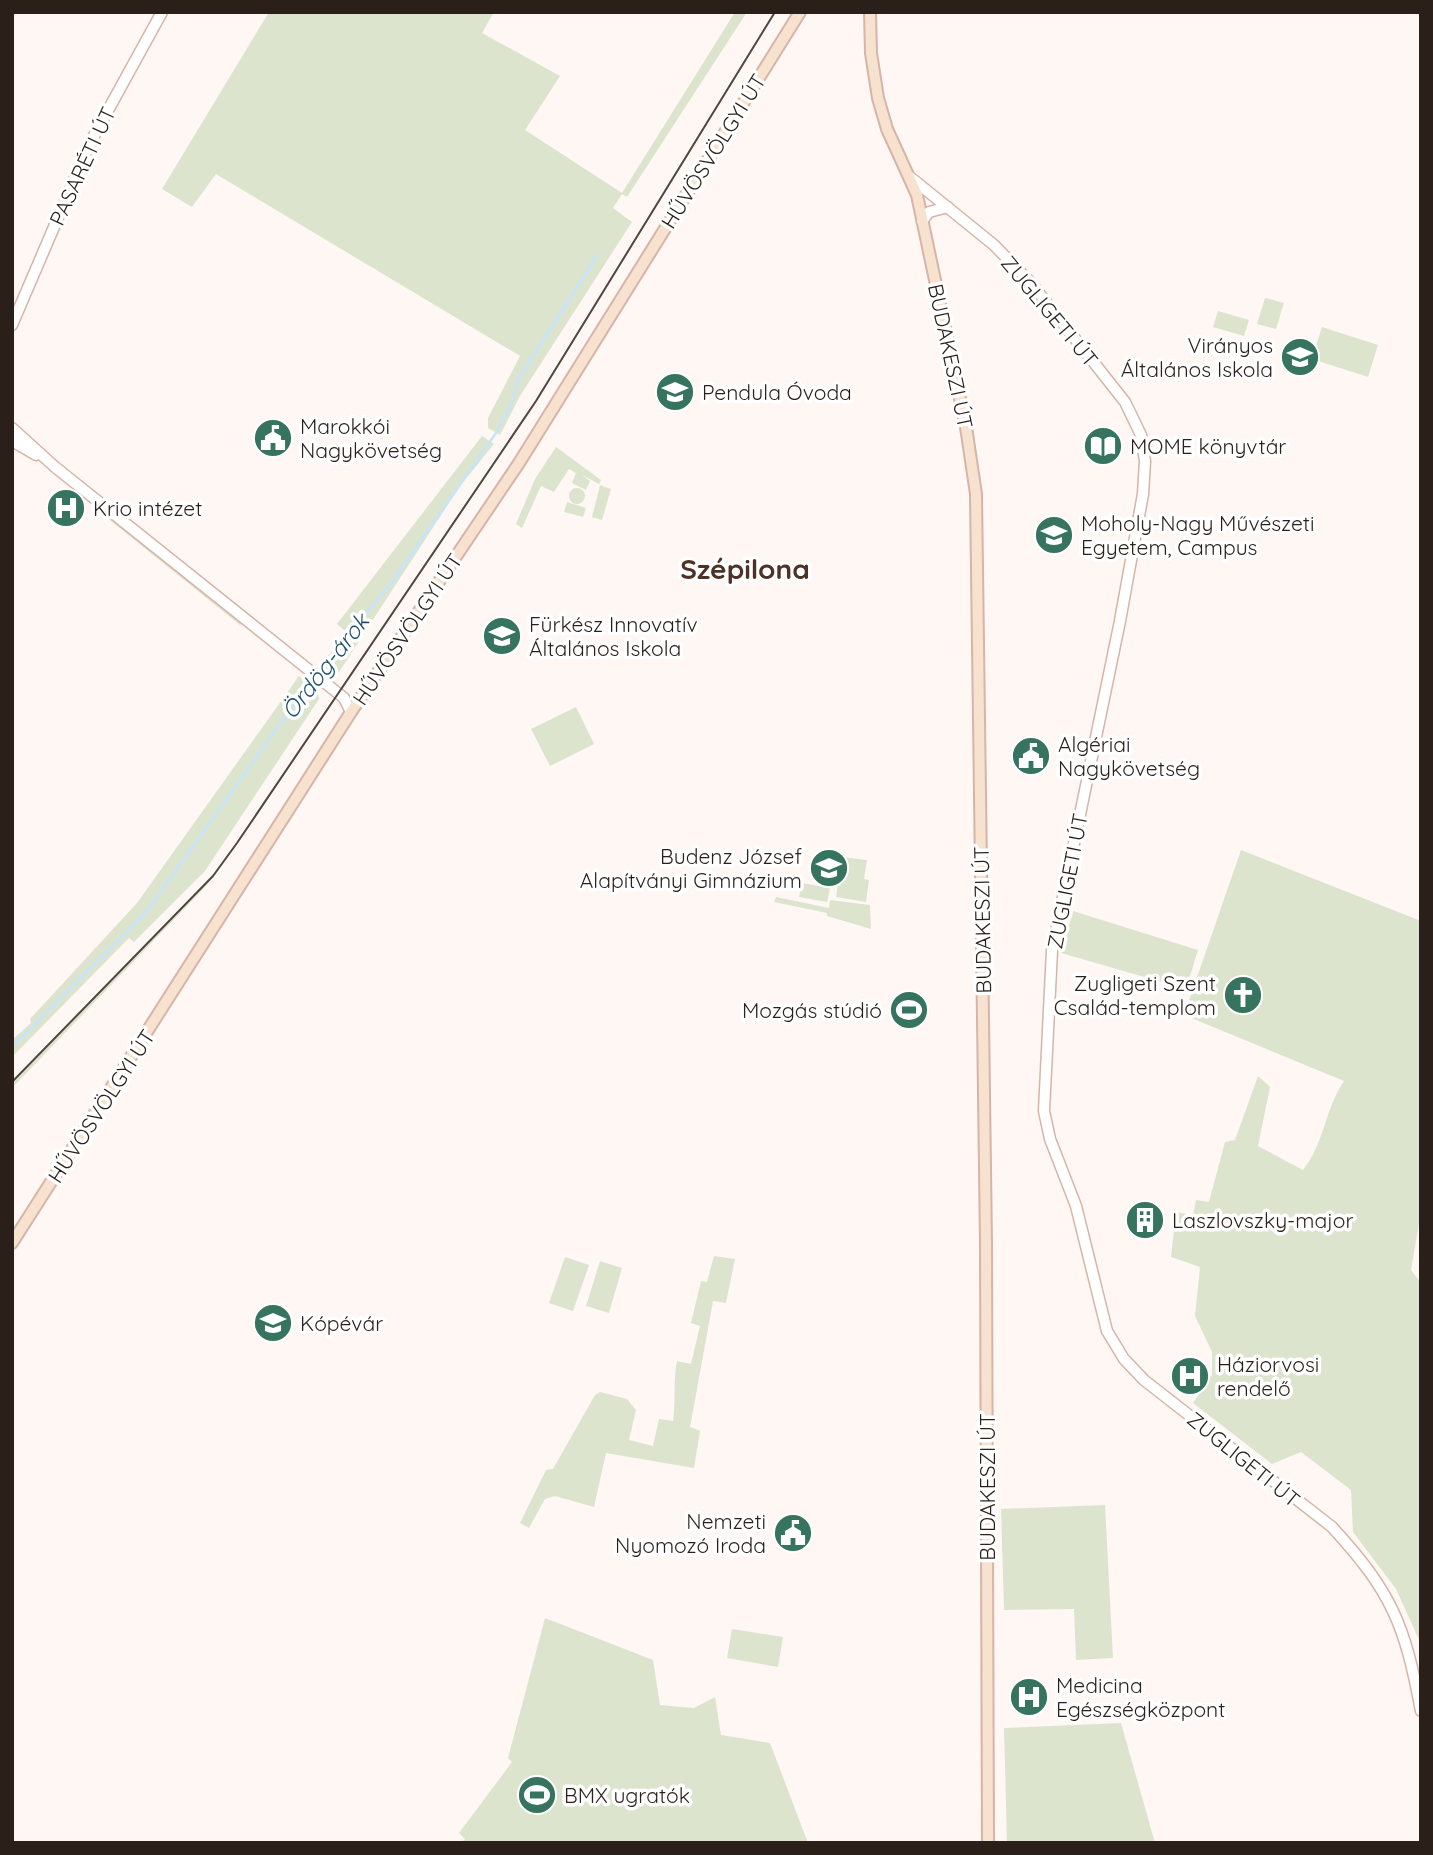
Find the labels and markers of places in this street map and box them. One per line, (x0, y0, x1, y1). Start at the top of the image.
place label: Virányos Általános Iskola (1121, 332, 1273, 382)
school or university icon: Virányos Általános Iskola (1279, 336, 1321, 378)
school or university icon: Pendula Óvoda (654, 371, 696, 413)
place label: Pendula Óvoda (702, 379, 852, 405)
place label: Marokkói Nagykövetség (300, 413, 442, 463)
public building icon: Marokkói Nagykövetség (252, 417, 294, 459)
library icon: MOME könyvtár (1082, 425, 1124, 467)
place label: MOME könyvtár (1130, 433, 1286, 459)
hospital icon: Krio intézet (45, 487, 87, 529)
place label: Krio intézet (93, 495, 202, 521)
place label: Moholy-Nagy Művészeti Egyetem, Campus (1081, 510, 1314, 560)
school or university icon: Moholy-Nagy Művészeti Egyetem, Campus (1033, 514, 1075, 556)
place label: Fürkész Innovatív Általános Iskola (529, 611, 698, 661)
school or university icon: Fürkész Innovatív Általános Iskola (481, 615, 523, 657)
place label: Algériai Nagykövetség (1058, 731, 1200, 781)
public building icon: Algériai Nagykövetség (1010, 735, 1052, 777)
place label: Budenz József Alapítványi Gimnázium (580, 843, 802, 893)
school or university icon: Budenz József Alapítványi Gimnázium (808, 847, 850, 889)
place label: Zugligeti Szent Család-templom (1054, 970, 1216, 1020)
church icon: Zugligeti Szent Család-templom (1222, 974, 1264, 1016)
sports icon: Mozgás stúdió (888, 989, 930, 1031)
place label: Mozgás stúdió (742, 997, 882, 1023)
building icon: Laszlovszky-major (1124, 1199, 1166, 1241)
place label: Laszlovszky-major (1172, 1207, 1354, 1233)
school or university icon: Kópévár (252, 1302, 294, 1344)
place label: Kópévár (300, 1310, 383, 1336)
place label: Háziorvosi rendelő (1217, 1351, 1319, 1401)
hospital icon: Háziorvosi rendelő (1169, 1355, 1211, 1397)
place label: Nemzeti Nyomozó Iroda (615, 1508, 766, 1558)
public building icon: Nemzeti Nyomozó Iroda (772, 1512, 814, 1554)
place label: Medicina Egészségközpont (1056, 1672, 1225, 1722)
hospital icon: Medicina Egészségközpont (1008, 1676, 1050, 1718)
sports icon: BMX ugratók (516, 1774, 558, 1816)
place label: BMX ugratók (564, 1782, 690, 1808)

